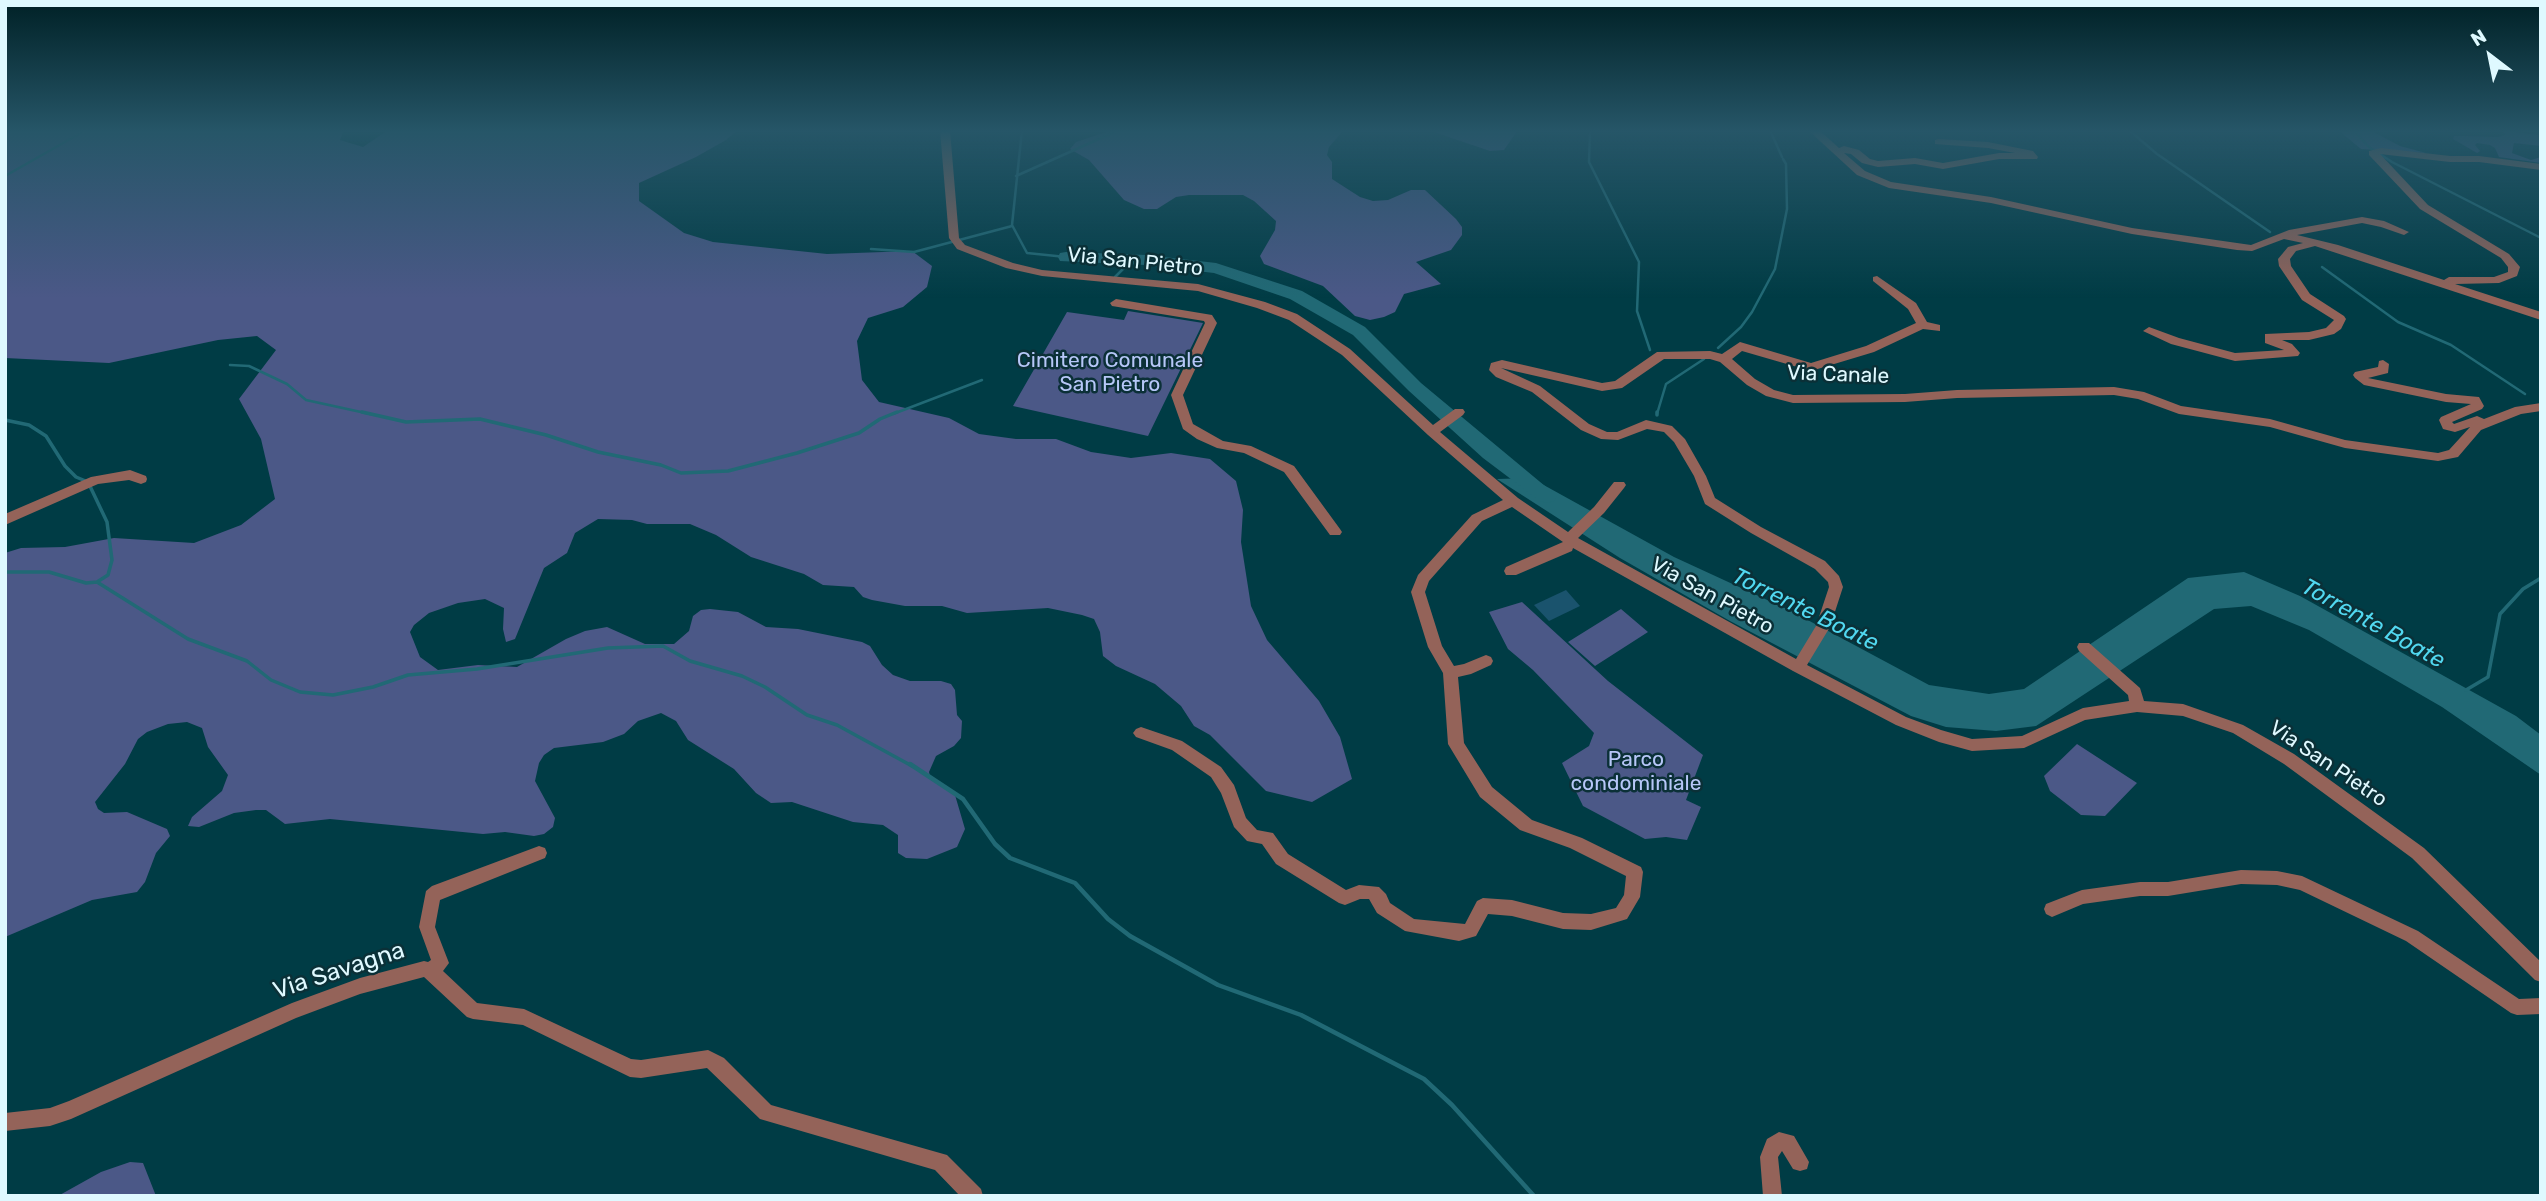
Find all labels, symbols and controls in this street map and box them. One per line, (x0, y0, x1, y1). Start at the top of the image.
north arrow (2455, 21, 2525, 91)
text: N (2467, 24, 2490, 51)
street label: Via San Pietro (1066, 242, 1204, 282)
park label: Cimitero Comunale San Pietro (1017, 348, 1203, 398)
street label: Via Canale (1786, 361, 1890, 389)
street label: Via San Pietro (1646, 552, 1778, 640)
water label: Torrente Boate (1727, 563, 1883, 657)
water label: Torrente Boate (2297, 573, 2449, 675)
street label: Via San Pietro (2264, 715, 2392, 813)
park label: Parco condominiale (1571, 747, 1701, 797)
street label: Via Savagna (270, 936, 408, 1006)

